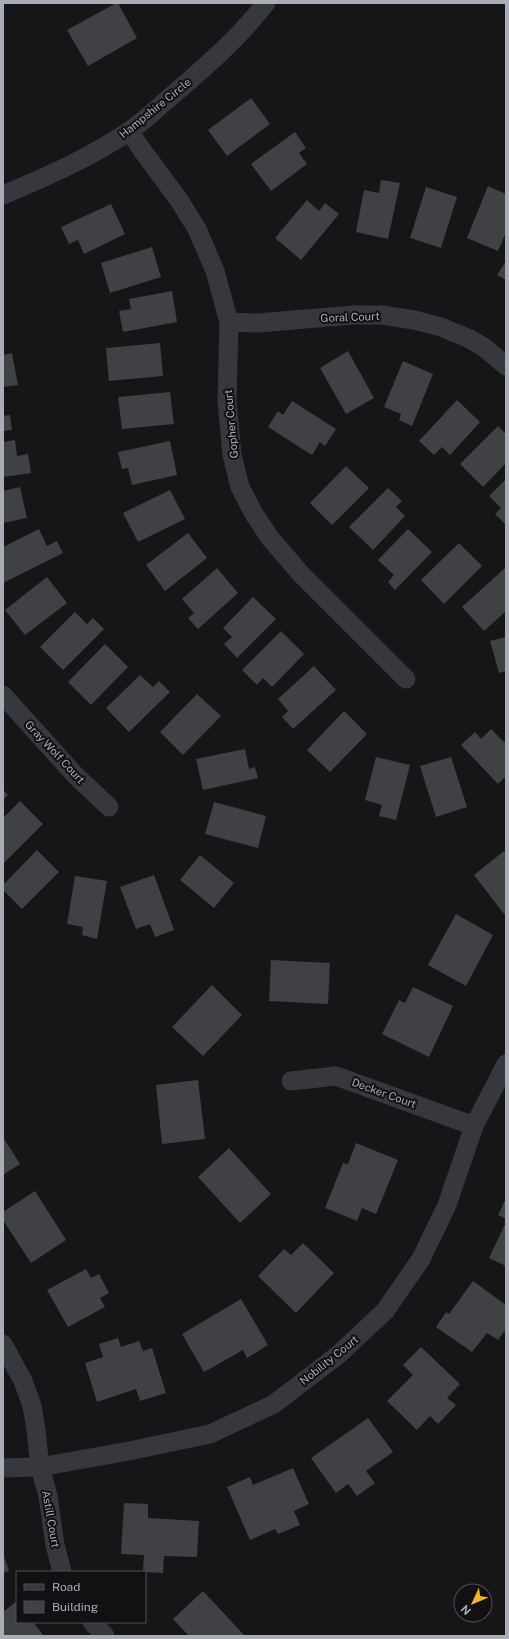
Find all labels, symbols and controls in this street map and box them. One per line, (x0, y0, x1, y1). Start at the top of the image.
street label: Hampshire Circle (117, 76, 193, 140)
street label: Goral Court (320, 310, 380, 324)
street label: Gopher Court (222, 389, 240, 459)
street label: Gray Wolf Court (23, 718, 87, 786)
street label: Decker Court (350, 1076, 418, 1110)
street label: Nobility Court (298, 1333, 360, 1387)
street label: Astill Court (40, 1489, 62, 1549)
legend (16, 1571, 146, 1623)
text: Road (52, 1580, 80, 1594)
north arrow (453, 1583, 493, 1623)
text: Building (52, 1600, 98, 1614)
text: N (459, 1603, 473, 1617)

